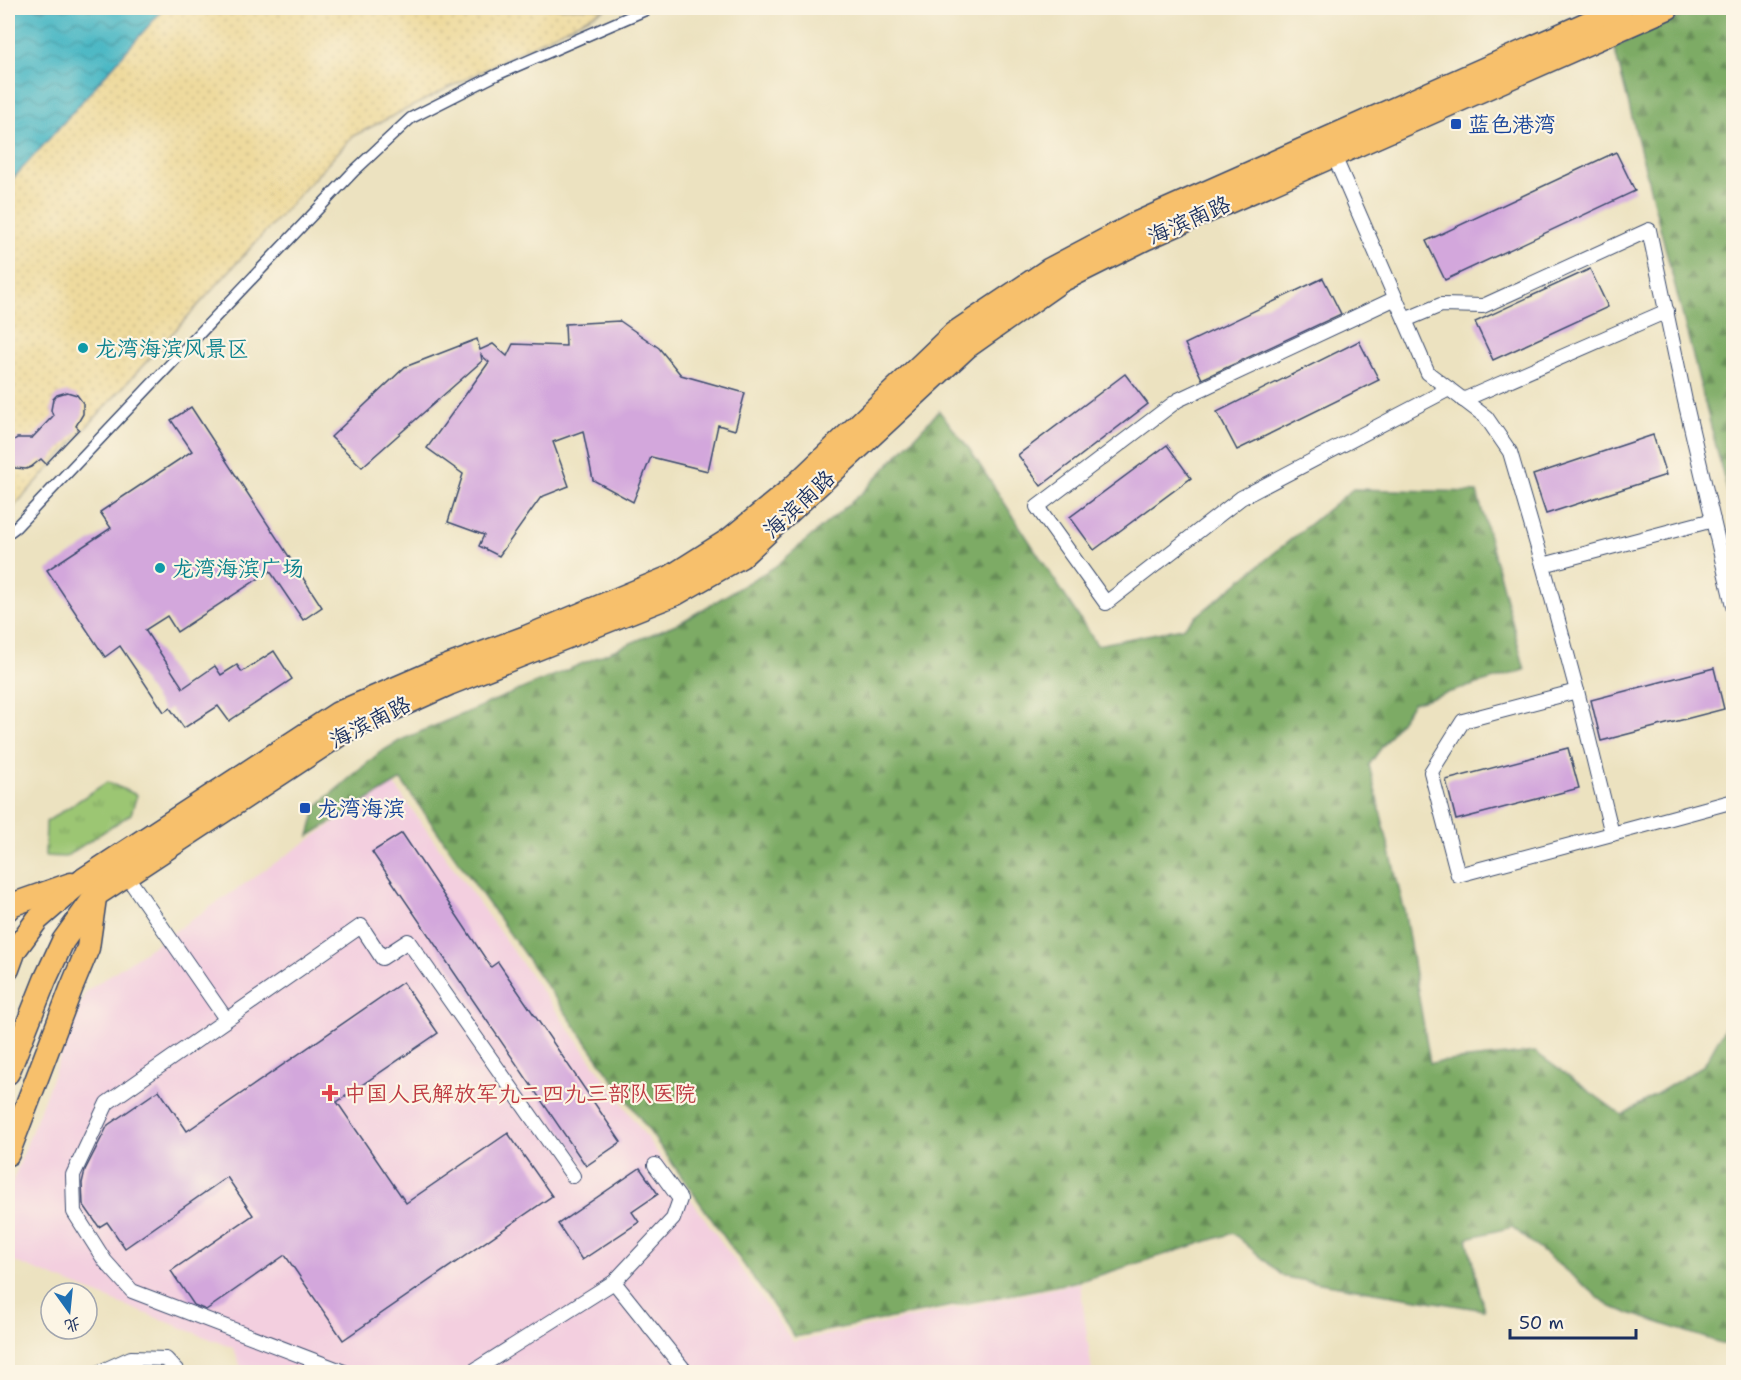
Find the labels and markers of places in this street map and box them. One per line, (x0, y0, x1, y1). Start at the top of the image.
place label: 蓝色港湾 (1468, 110, 1556, 139)
marker: 蓝色港湾 (1449, 117, 1463, 131)
place label: 龙湾海滨风景区 (95, 334, 249, 363)
marker: 龙湾海滨风景区 (76, 341, 90, 355)
place label: 龙湾海滨广场 (172, 554, 304, 583)
marker: 龙湾海滨广场 (153, 561, 167, 575)
place label: 龙湾海滨 (317, 794, 405, 823)
marker: 龙湾海滨 (298, 801, 312, 815)
place label: 中国人民解放军九二四九三部队医院 (344, 1079, 696, 1108)
marker: 中国人民解放军九二四九三部队医院 (321, 1084, 339, 1102)

